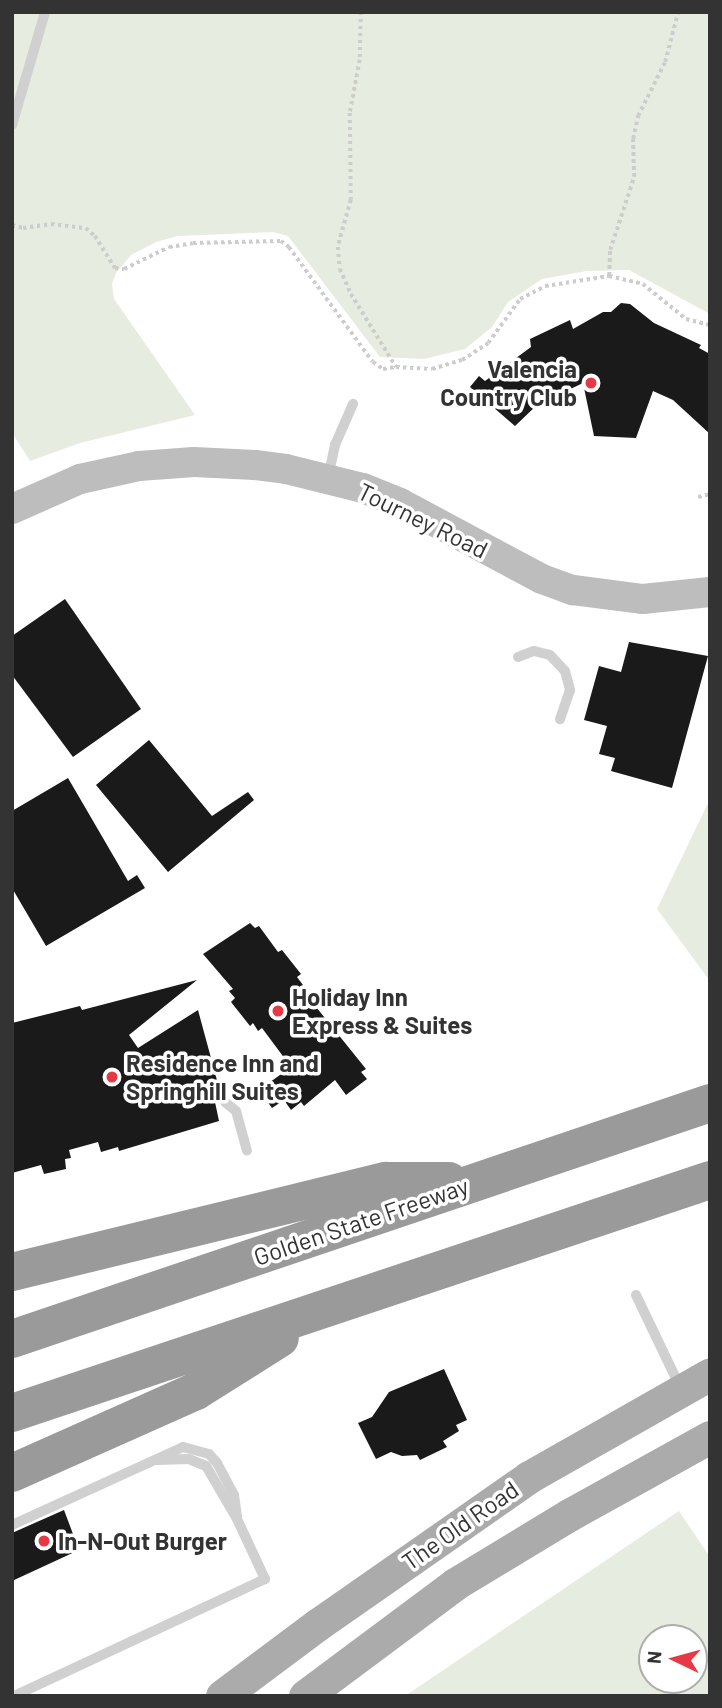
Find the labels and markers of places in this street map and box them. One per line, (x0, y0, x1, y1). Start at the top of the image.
place label: Valencia Country Club (440, 355, 577, 411)
marker: Valencia Country Club (583, 375, 599, 391)
place label: Holiday Inn Express & Suites (292, 983, 472, 1039)
marker: Holiday Inn Express & Suites (270, 1003, 286, 1019)
place label: Residence Inn and Springhill Suites (126, 1049, 319, 1105)
marker: Residence Inn and Springhill Suites (104, 1069, 120, 1085)
place label: In-N-Out Burger (58, 1527, 227, 1555)
marker: In-N-Out Burger (36, 1533, 52, 1549)

